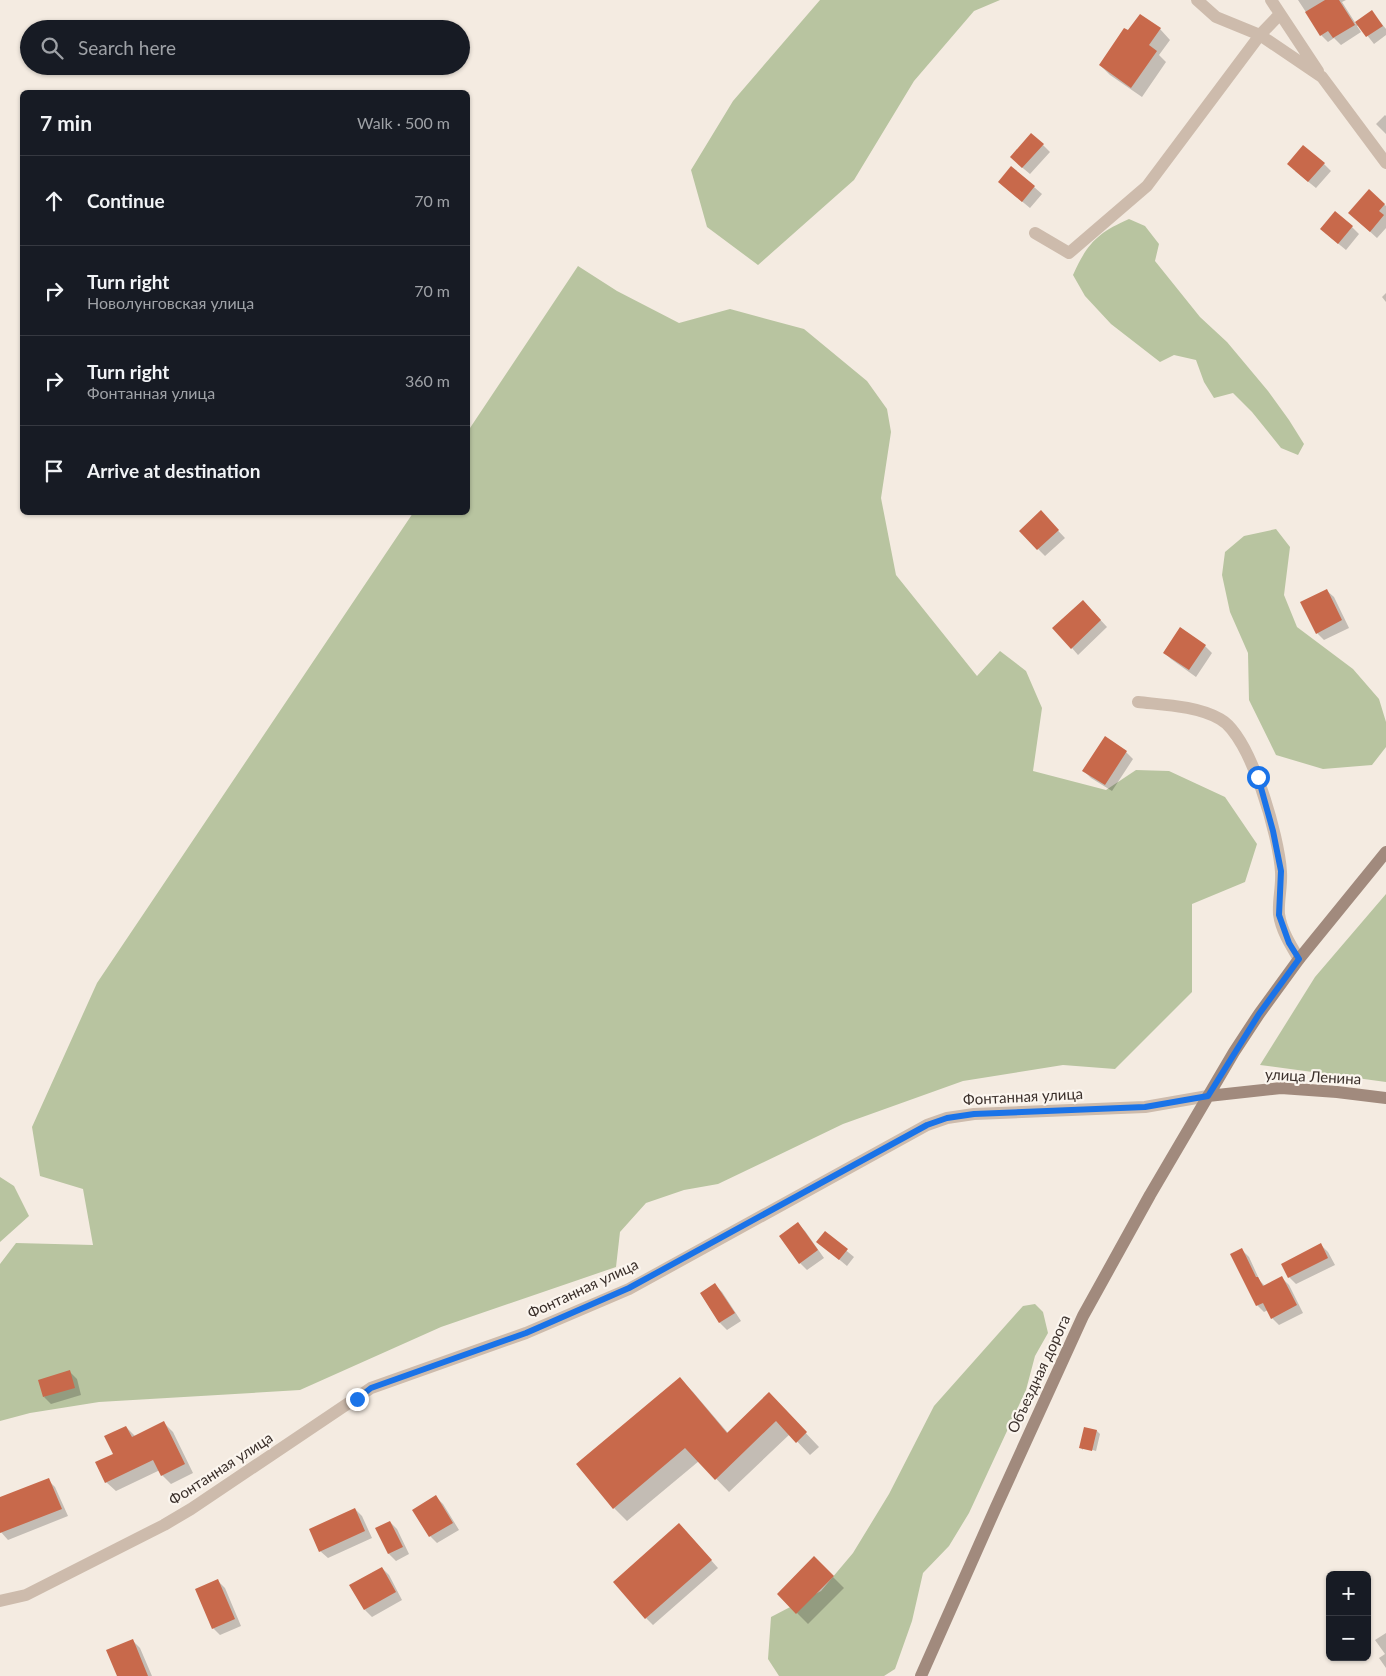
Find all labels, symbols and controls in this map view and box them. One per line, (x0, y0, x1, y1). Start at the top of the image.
search box (20, 20, 470, 75)
icon: search (38, 34, 66, 62)
text: Search here (78, 36, 176, 59)
text: 7 min (40, 110, 92, 135)
text: Walk · 500 m (357, 113, 450, 132)
icon: ahead (40, 187, 68, 215)
text: Continue (87, 189, 165, 212)
text: 70 m (414, 191, 450, 210)
text: Turn right (87, 270, 169, 293)
icon: right (40, 277, 68, 305)
text: 70 m (414, 281, 450, 300)
text: Новолунговская улица (87, 293, 254, 312)
text: Turn right (87, 360, 169, 383)
icon: right (40, 367, 68, 395)
text: 360 m (405, 371, 450, 390)
text: Фонтанная улица (87, 383, 215, 402)
icon: arrive (40, 457, 68, 485)
text: Arrive at destination (87, 459, 260, 482)
route start (1247, 766, 1270, 789)
street label: улица Ленина (1264, 1064, 1362, 1088)
street label: Фонтанная улица (963, 1084, 1083, 1108)
street label: Фонтанная улица (524, 1255, 641, 1322)
street label: Объездная дорога (1003, 1312, 1073, 1436)
route end (346, 1388, 369, 1411)
street label: Фонтанная улица (165, 1428, 276, 1508)
map controls (1326, 1571, 1371, 1661)
button: + (1326, 1571, 1371, 1616)
button: − (1326, 1616, 1371, 1661)

